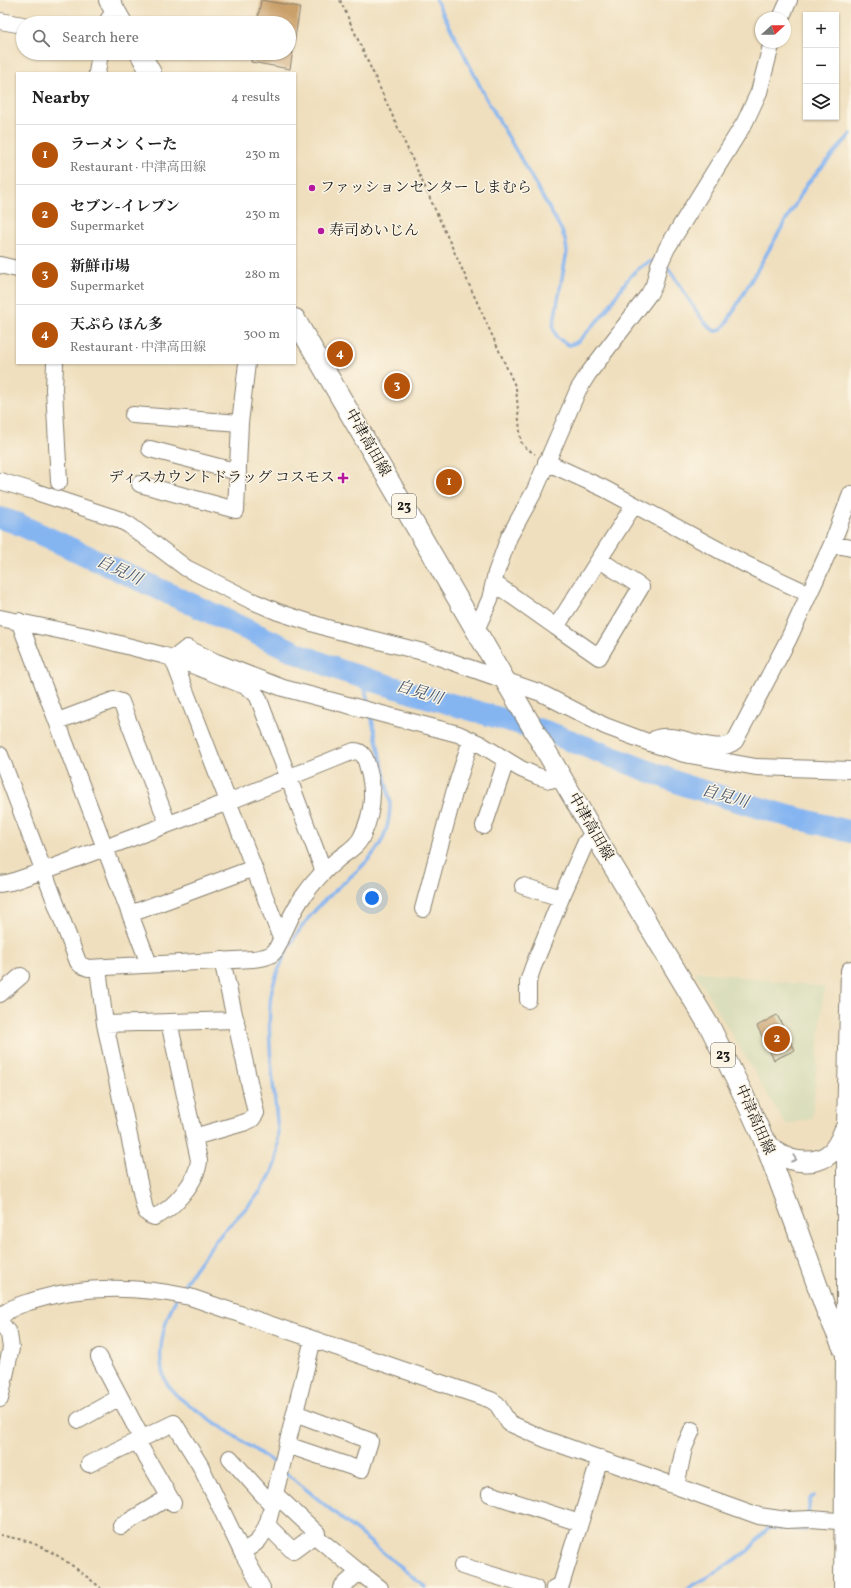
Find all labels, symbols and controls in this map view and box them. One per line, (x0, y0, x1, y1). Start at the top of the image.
north arrow (755, 12, 791, 48)
map controls (803, 12, 839, 120)
button: + (803, 12, 839, 48)
search box (16, 16, 296, 60)
icon: search (30, 27, 52, 49)
text: Search here (62, 28, 139, 49)
button: − (803, 48, 839, 84)
button: layers (803, 84, 839, 120)
text: Nearby (32, 87, 90, 110)
text: 4 results (231, 89, 280, 107)
text: ラーメン くーた (70, 135, 177, 156)
text: 1 (42, 146, 48, 164)
text: 230 m (245, 146, 280, 164)
text: Restaurant · 中津高田線 (70, 159, 206, 177)
place label: ファッションセンター しまむら (320, 178, 532, 199)
marker: ファッションセンター しまむら (307, 183, 317, 193)
text: セブン-イレブン (70, 197, 180, 218)
text: 2 (42, 206, 48, 224)
text: 230 m (245, 206, 280, 224)
text: Supermarket (70, 218, 145, 236)
place label: 寿司めいじん (329, 221, 419, 242)
marker: 寿司めいじん (316, 226, 326, 236)
text: 新鮮市場 (70, 257, 130, 278)
text: 3 (42, 266, 48, 284)
text: 280 m (244, 266, 280, 284)
text: Supermarket (70, 278, 145, 296)
text: 天ぷら ほん多 (70, 315, 163, 336)
text: 4 (41, 326, 49, 344)
text: 300 m (244, 326, 280, 344)
text: Restaurant · 中津高田線 (70, 339, 206, 357)
pin: 4 (327, 339, 353, 369)
pin: 3 (384, 371, 410, 401)
street label: 中津高田線 (339, 405, 395, 481)
pin: 1 (436, 467, 462, 497)
place label: ディスカウントドラッグ コスモス (108, 468, 335, 489)
marker: ディスカウントドラッグ コスモス (338, 473, 348, 483)
road number: 23 (392, 494, 416, 518)
water label: 自見川 (93, 551, 147, 592)
water label: 自見川 (393, 675, 447, 711)
water label: 自見川 (699, 780, 753, 815)
street label: 中津高田線 (562, 789, 618, 865)
your location (362, 888, 382, 908)
pin: 2 (764, 1024, 790, 1054)
road number: 23 (711, 1043, 735, 1067)
street label: 中津高田線 (729, 1081, 779, 1159)
one-way arrow (791, 1155, 798, 1163)

